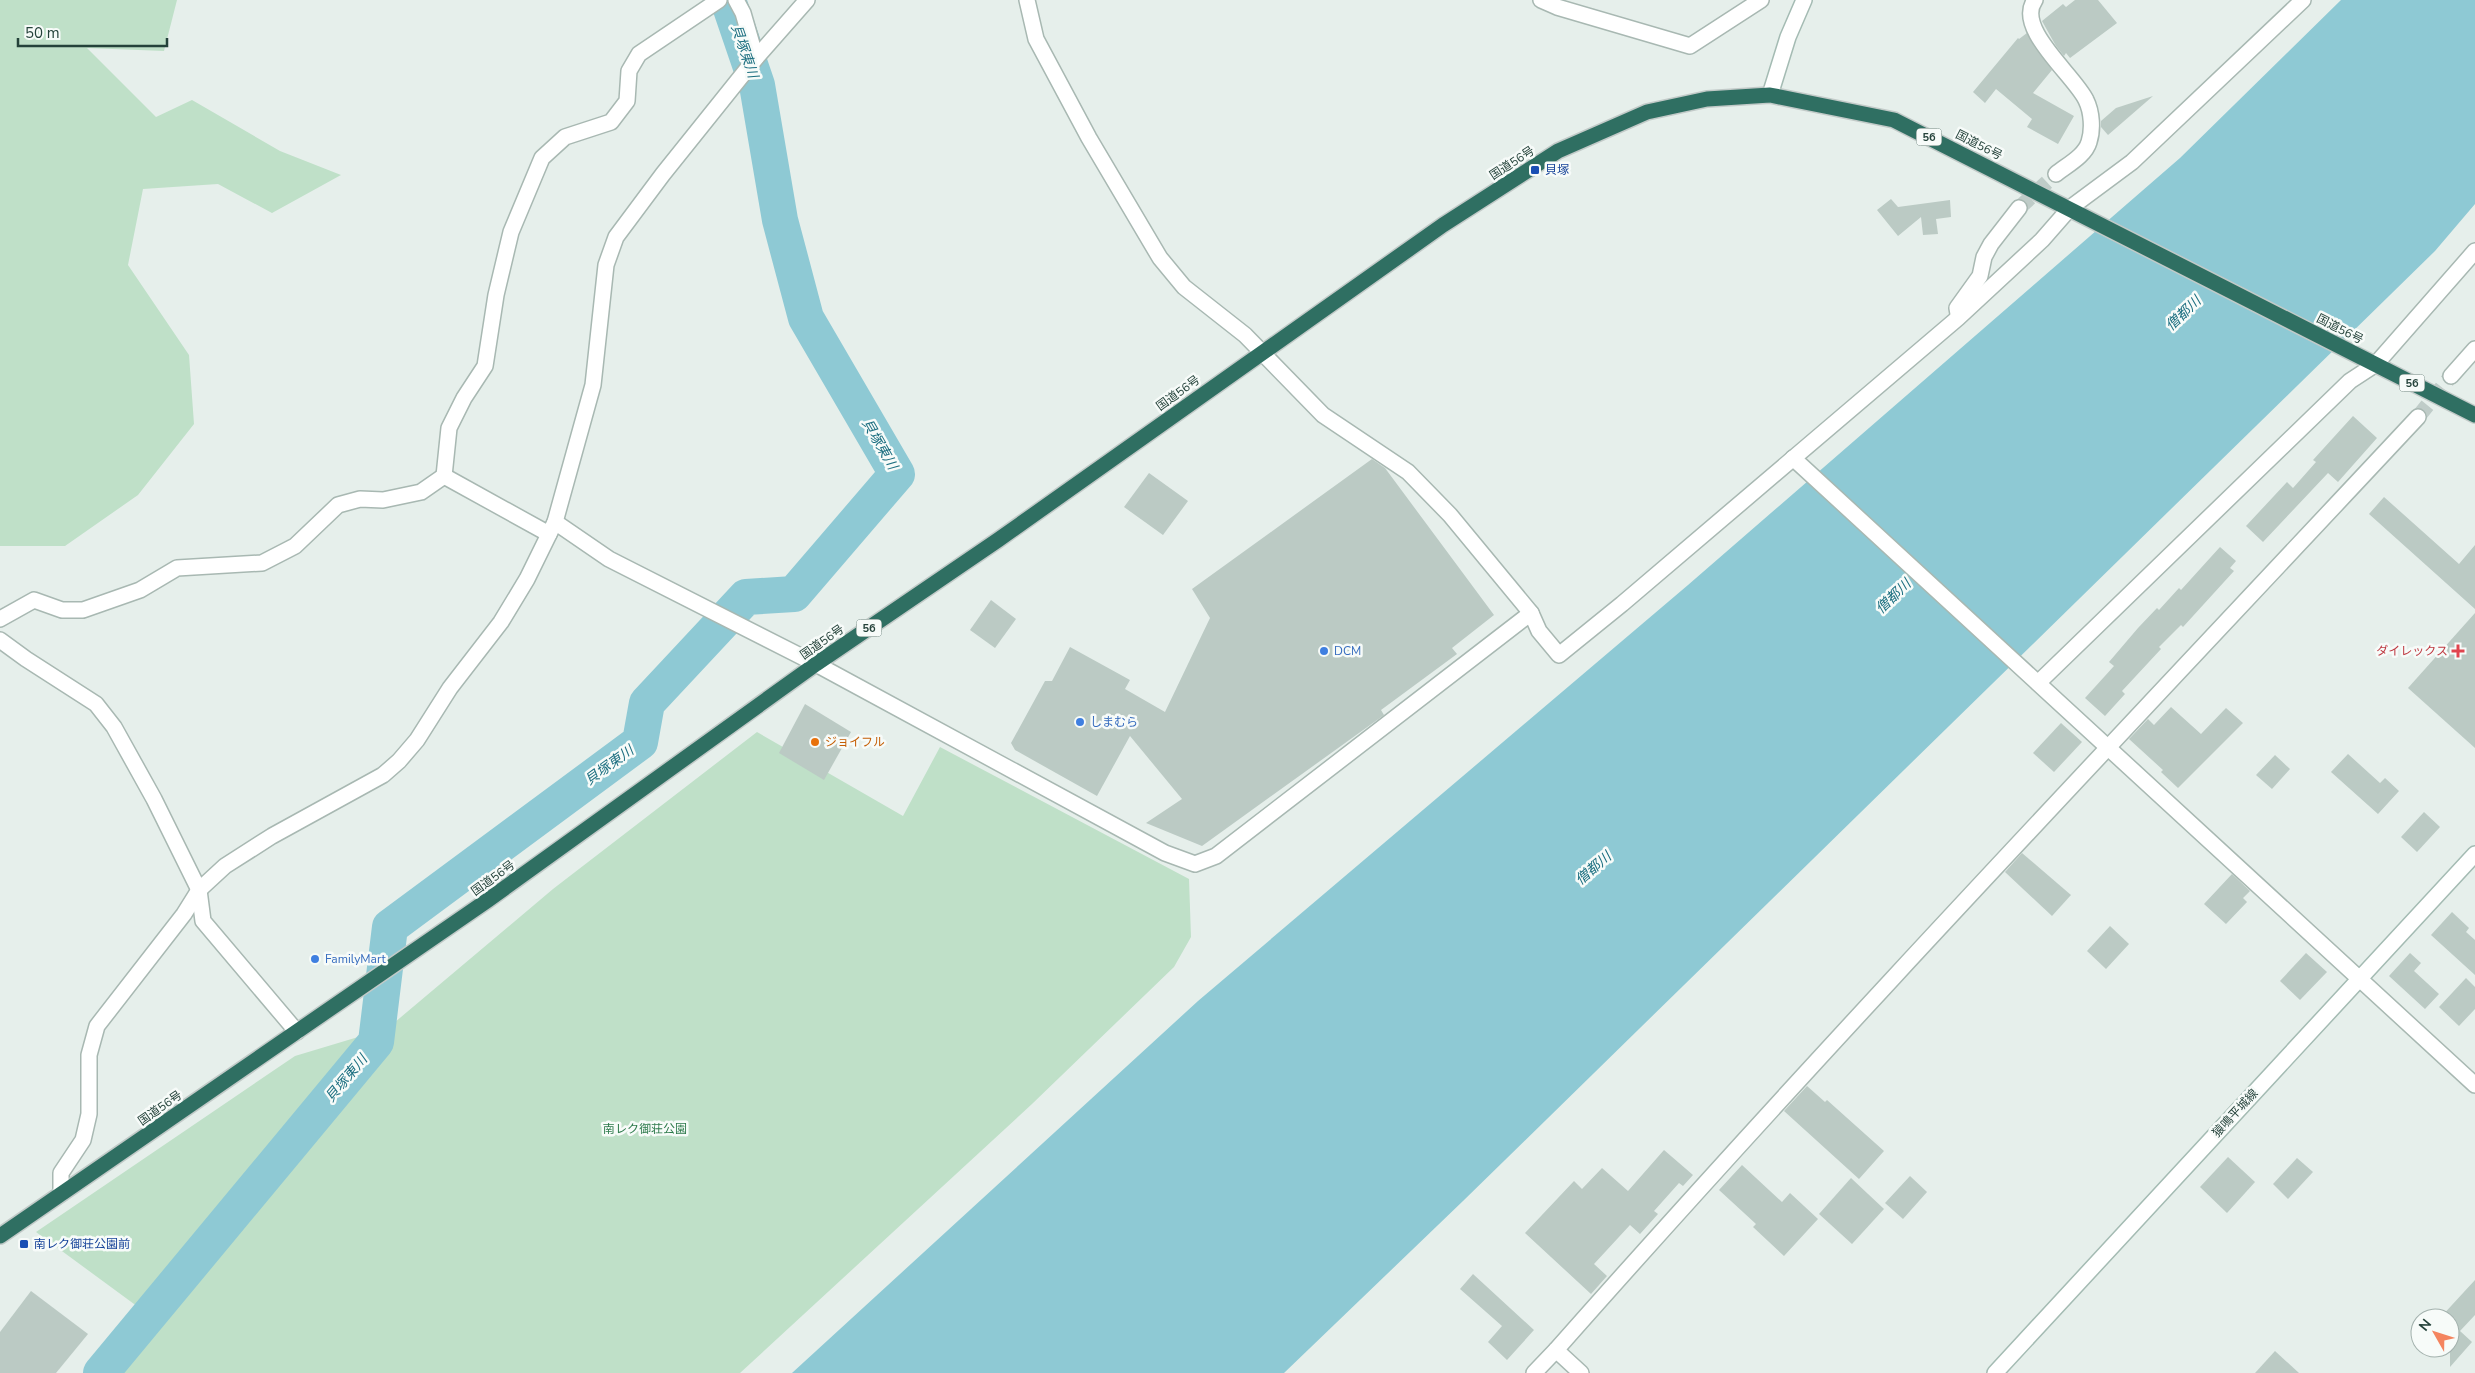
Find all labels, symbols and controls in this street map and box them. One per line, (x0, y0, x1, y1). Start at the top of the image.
scale bar (18, 15, 166, 47)
water label: 貝塚東川 (726, 22, 763, 83)
text: 50 m (25, 23, 60, 43)
street label: 国道56号 (1953, 126, 2005, 164)
road number: 56 (1916, 128, 1942, 146)
street label: 国道56号 (1487, 143, 1537, 183)
place label: 貝塚 (1545, 162, 1569, 178)
marker: 貝塚 (1529, 164, 1541, 176)
water label: 僧都川 (2162, 291, 2206, 335)
street label: 国道56号 (2314, 310, 2366, 348)
street label: 国道56号 (1153, 372, 1203, 414)
road number: 56 (2400, 374, 2424, 392)
water label: 貝塚東川 (857, 415, 903, 475)
water label: 僧都川 (1872, 574, 1916, 618)
road number: 56 (856, 620, 882, 636)
street label: 国道56号 (797, 621, 847, 663)
place label: DCM (1334, 643, 1361, 659)
place label: ダイレックス (2376, 643, 2448, 659)
marker: DCM (1318, 645, 1330, 657)
marker: ダイレックス (2452, 645, 2464, 657)
place label: しまむら (1090, 714, 1138, 730)
marker: しまむら (1074, 716, 1086, 728)
place label: ジョイフル (825, 734, 885, 750)
marker: ジョイフル (809, 736, 821, 748)
water label: 貝塚東川 (581, 740, 639, 790)
water label: 僧都川 (1571, 846, 1617, 889)
street label: 国道56号 (468, 857, 518, 899)
place label: FamilyMart (325, 951, 387, 967)
marker: FamilyMart (309, 953, 321, 965)
water label: 貝塚東川 (321, 1049, 373, 1106)
street label: 猿鳴平城線 (2209, 1086, 2261, 1140)
street label: 国道56号 (135, 1087, 185, 1129)
park label: 南レク御荘公園 (603, 1121, 687, 1137)
place label: 南レク御荘公園前 (34, 1236, 130, 1252)
marker: 南レク御荘公園前 (18, 1238, 30, 1250)
north arrow (2410, 1308, 2460, 1358)
text: N (2415, 1315, 2436, 1335)

